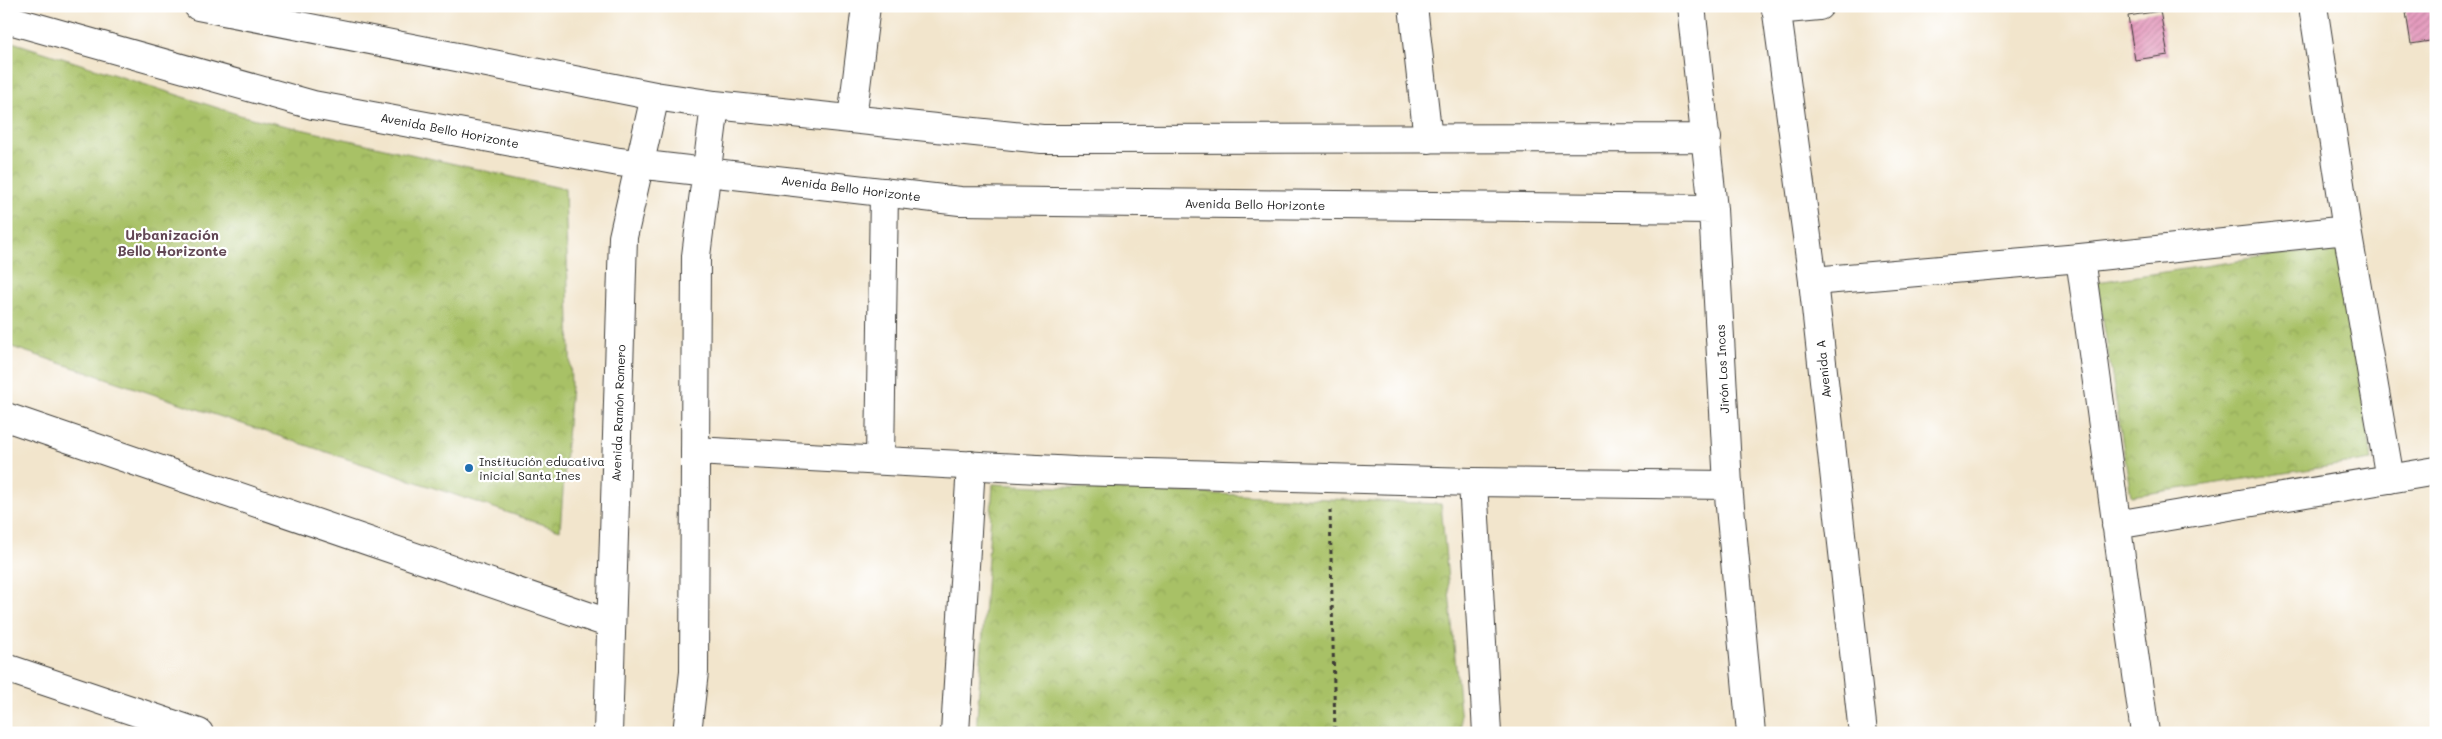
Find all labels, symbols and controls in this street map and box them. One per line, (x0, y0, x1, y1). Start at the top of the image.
street label: Avenida Bello Horizonte (380, 109, 520, 151)
street label: Avenida Bello Horizonte (780, 171, 922, 205)
street label: Avenida Bello Horizonte (1185, 195, 1325, 213)
district label: Urbanización Bello Horizonte (117, 225, 227, 260)
street label: Jirón Los Incas (1712, 324, 1732, 414)
street label: Avenida A (1812, 339, 1834, 399)
street label: Avenida Ramón Romero (608, 344, 628, 482)
place label: Institución educativa inicial Santa Ines (479, 453, 605, 483)
marker: Institución educativa inicial Santa Ines (463, 462, 475, 474)

